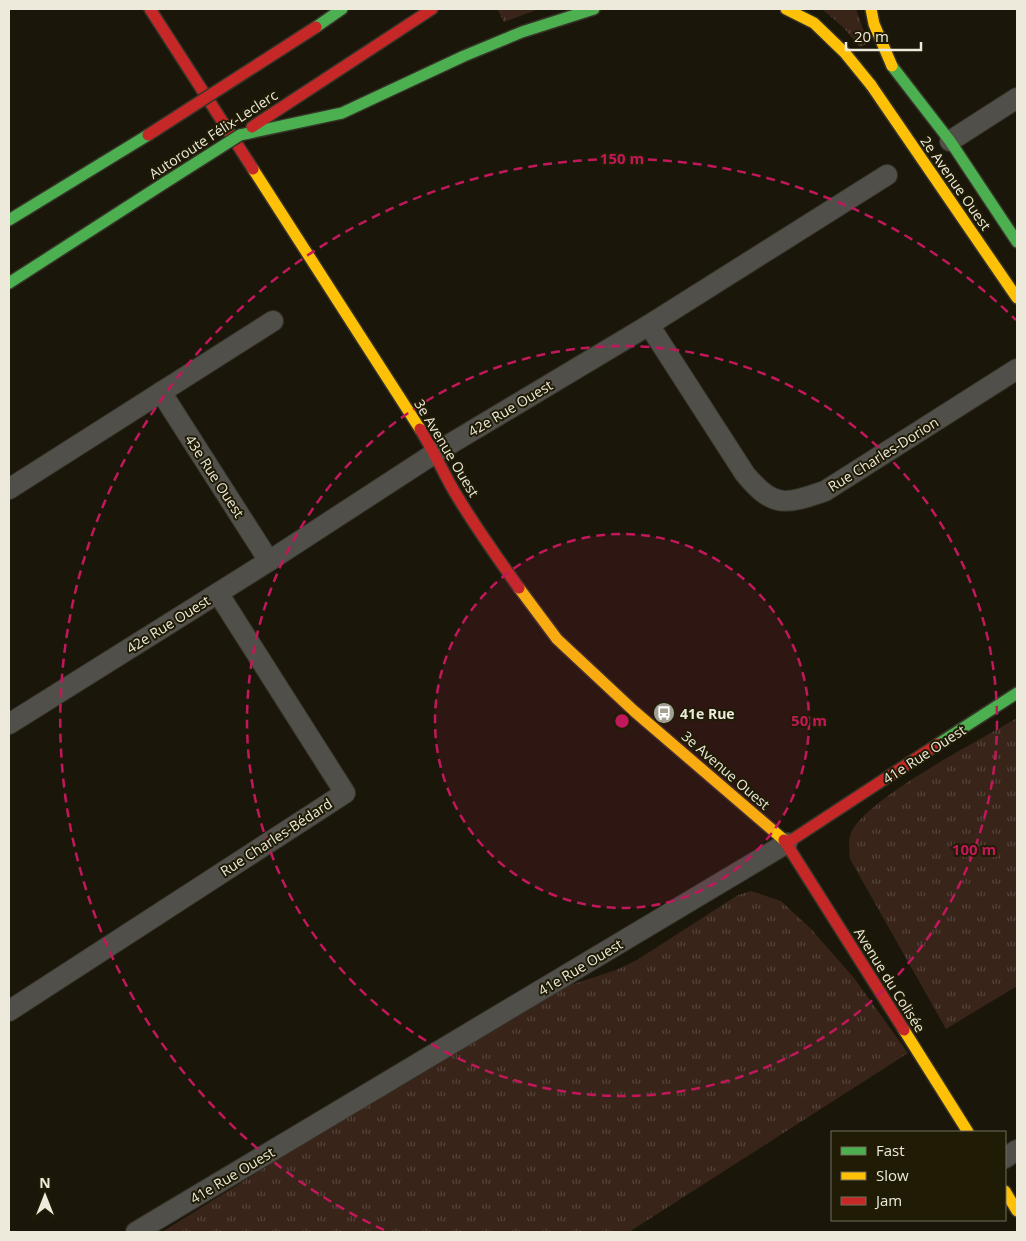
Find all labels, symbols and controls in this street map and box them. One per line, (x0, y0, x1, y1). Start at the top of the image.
scale bar (846, 20, 921, 52)
text: 20 m (854, 26, 889, 46)
street label: Autoroute Félix-Leclerc (145, 85, 281, 183)
street label: 2e Avenue Ouest (916, 132, 996, 234)
text: 150 m (600, 148, 644, 168)
street label: 42e Rue Ouest (464, 375, 556, 441)
street label: 3e Avenue Ouest (410, 396, 484, 500)
street label: Rue Charles-Dorion (824, 412, 942, 496)
street label: 43e Rue Ouest (181, 431, 249, 521)
street label: 42e Rue Ouest (123, 591, 213, 657)
bus stop icon: 41e Rue (652, 701, 676, 725)
place label: 41e Rue (680, 704, 735, 723)
text: 50 m (791, 710, 827, 730)
centre of rings (613, 712, 631, 730)
street label: 41e Rue Ouest (879, 720, 969, 788)
street label: 3e Avenue Ouest (678, 726, 774, 814)
street label: Rue Charles-Bédard (216, 794, 336, 880)
text: 100 m (952, 839, 996, 859)
street label: Avenue du Colisée (850, 924, 930, 1036)
street label: 41e Rue Ouest (534, 934, 626, 1000)
legend (831, 1131, 1006, 1221)
text: Fast (876, 1140, 905, 1160)
street label: 41e Rue Ouest (186, 1142, 278, 1208)
text: Slow (876, 1165, 909, 1185)
north arrow (20, 1171, 70, 1221)
text: N (39, 1173, 51, 1192)
text: Jam (874, 1190, 902, 1210)

